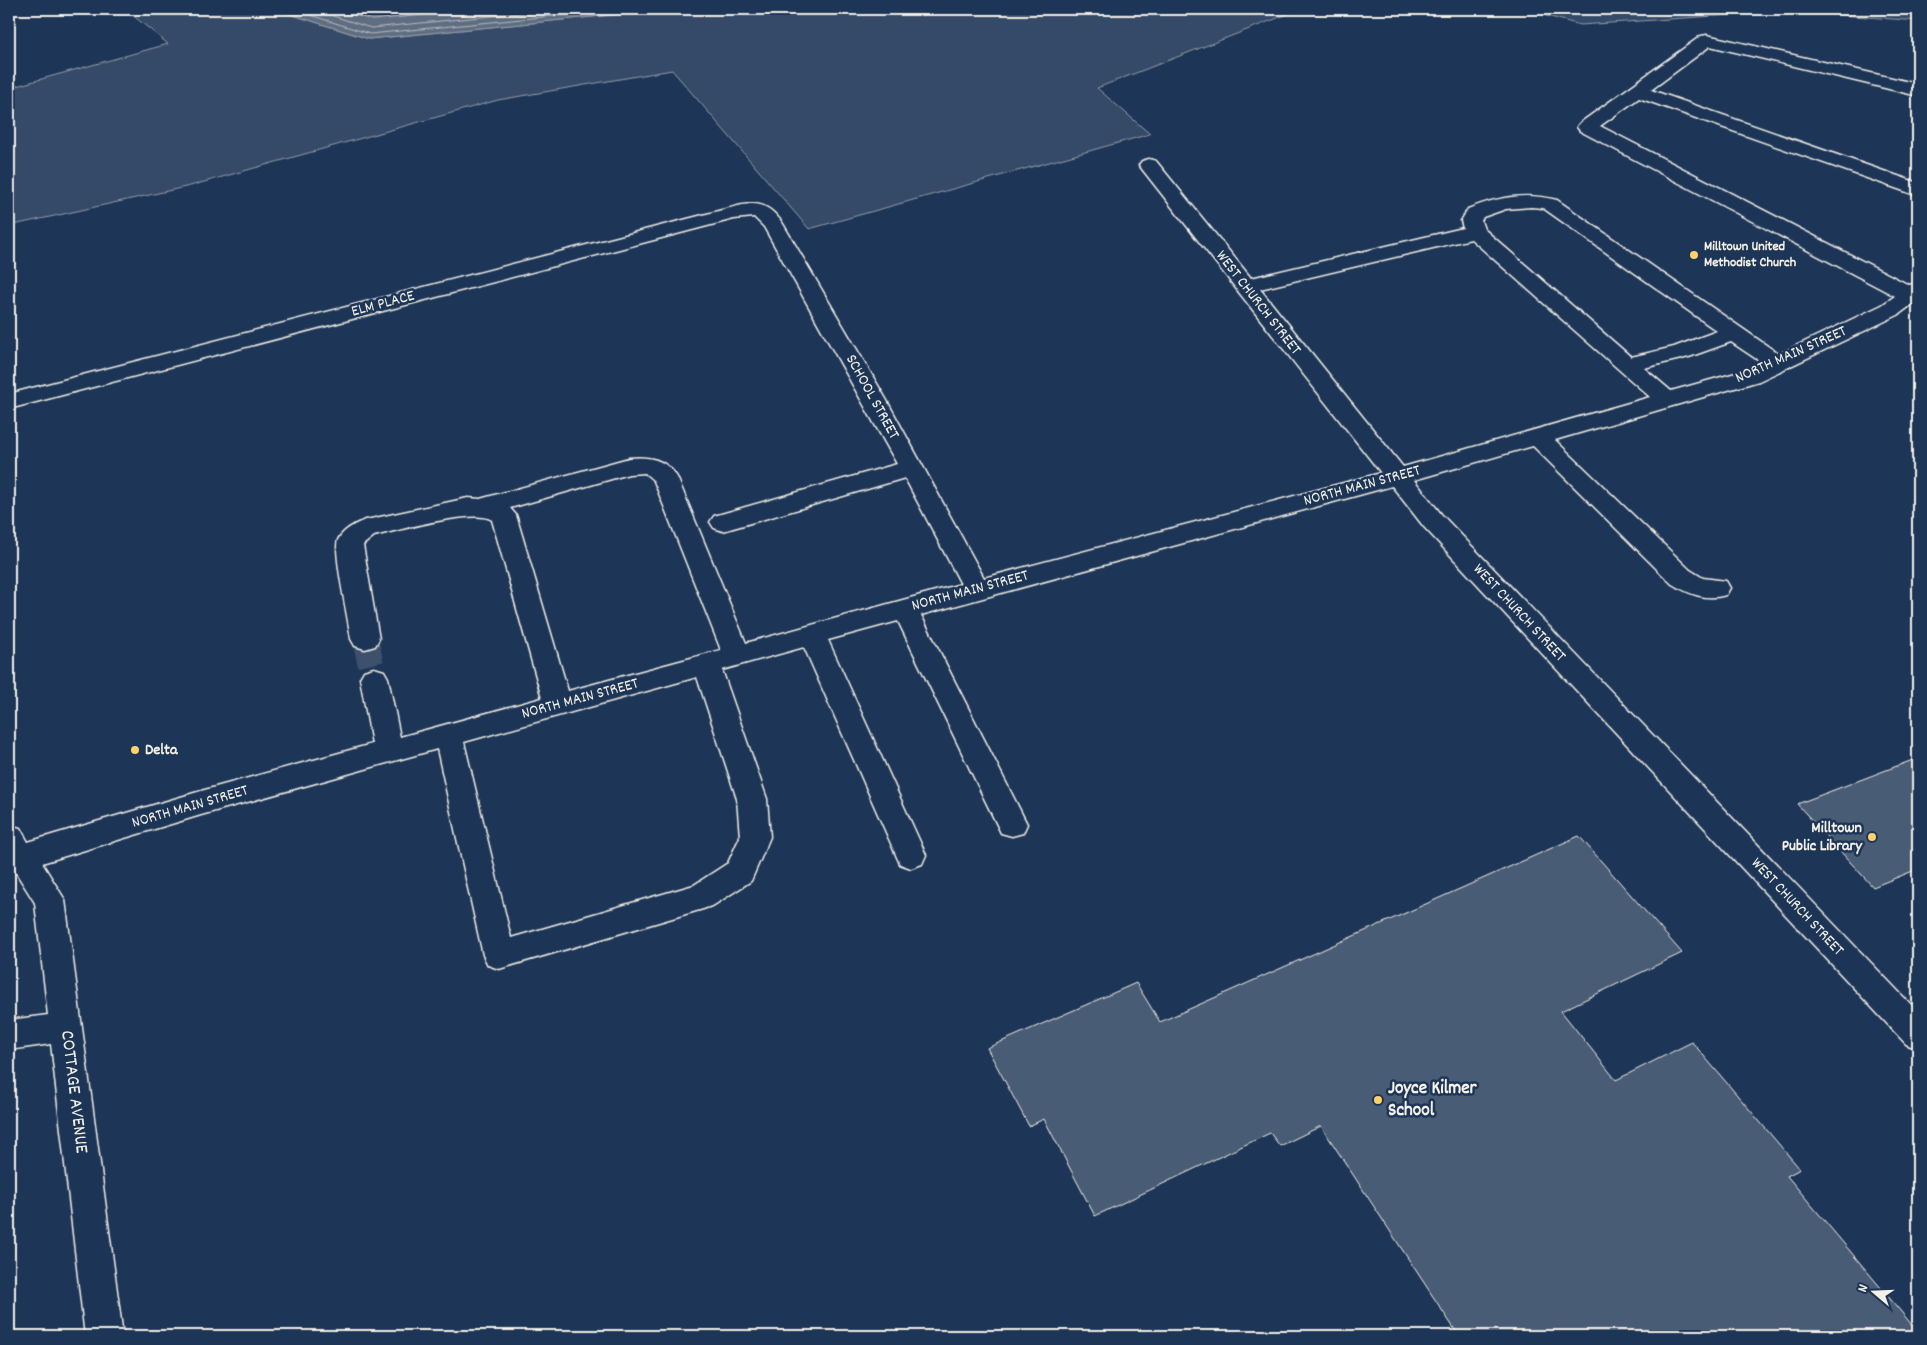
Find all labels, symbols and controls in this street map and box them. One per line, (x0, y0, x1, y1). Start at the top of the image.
place label: Milltown United Methodist Church (1704, 237, 1797, 273)
street label: WEST CHURCH STREET (1210, 246, 1307, 361)
marker: Milltown United Methodist Church (1688, 249, 1700, 261)
street label: ELM PLACE (349, 284, 418, 323)
street label: NORTH MAIN STREET (1732, 320, 1851, 390)
street label: SCHOOL STREET (839, 350, 905, 444)
street label: NORTH MAIN STREET (1301, 459, 1423, 513)
street label: WEST CHURCH STREET (1467, 559, 1571, 668)
street label: NORTH MAIN STREET (909, 564, 1031, 618)
street label: NORTH MAIN STREET (519, 672, 641, 726)
place label: Delta (145, 739, 179, 762)
marker: Delta (129, 744, 141, 756)
street label: NORTH MAIN STREET (129, 779, 251, 835)
place label: Milltown Public Library (1782, 817, 1864, 858)
marker: Milltown Public Library (1866, 831, 1878, 843)
street label: WEST CHURCH STREET (1745, 853, 1849, 962)
street label: COTTAGE AVENUE (52, 1029, 94, 1155)
place label: Joyce Kilmer School (1388, 1076, 1478, 1125)
marker: Joyce Kilmer School (1372, 1094, 1384, 1106)
north arrow (1850, 1268, 1900, 1318)
text: N (1853, 1282, 1874, 1295)

